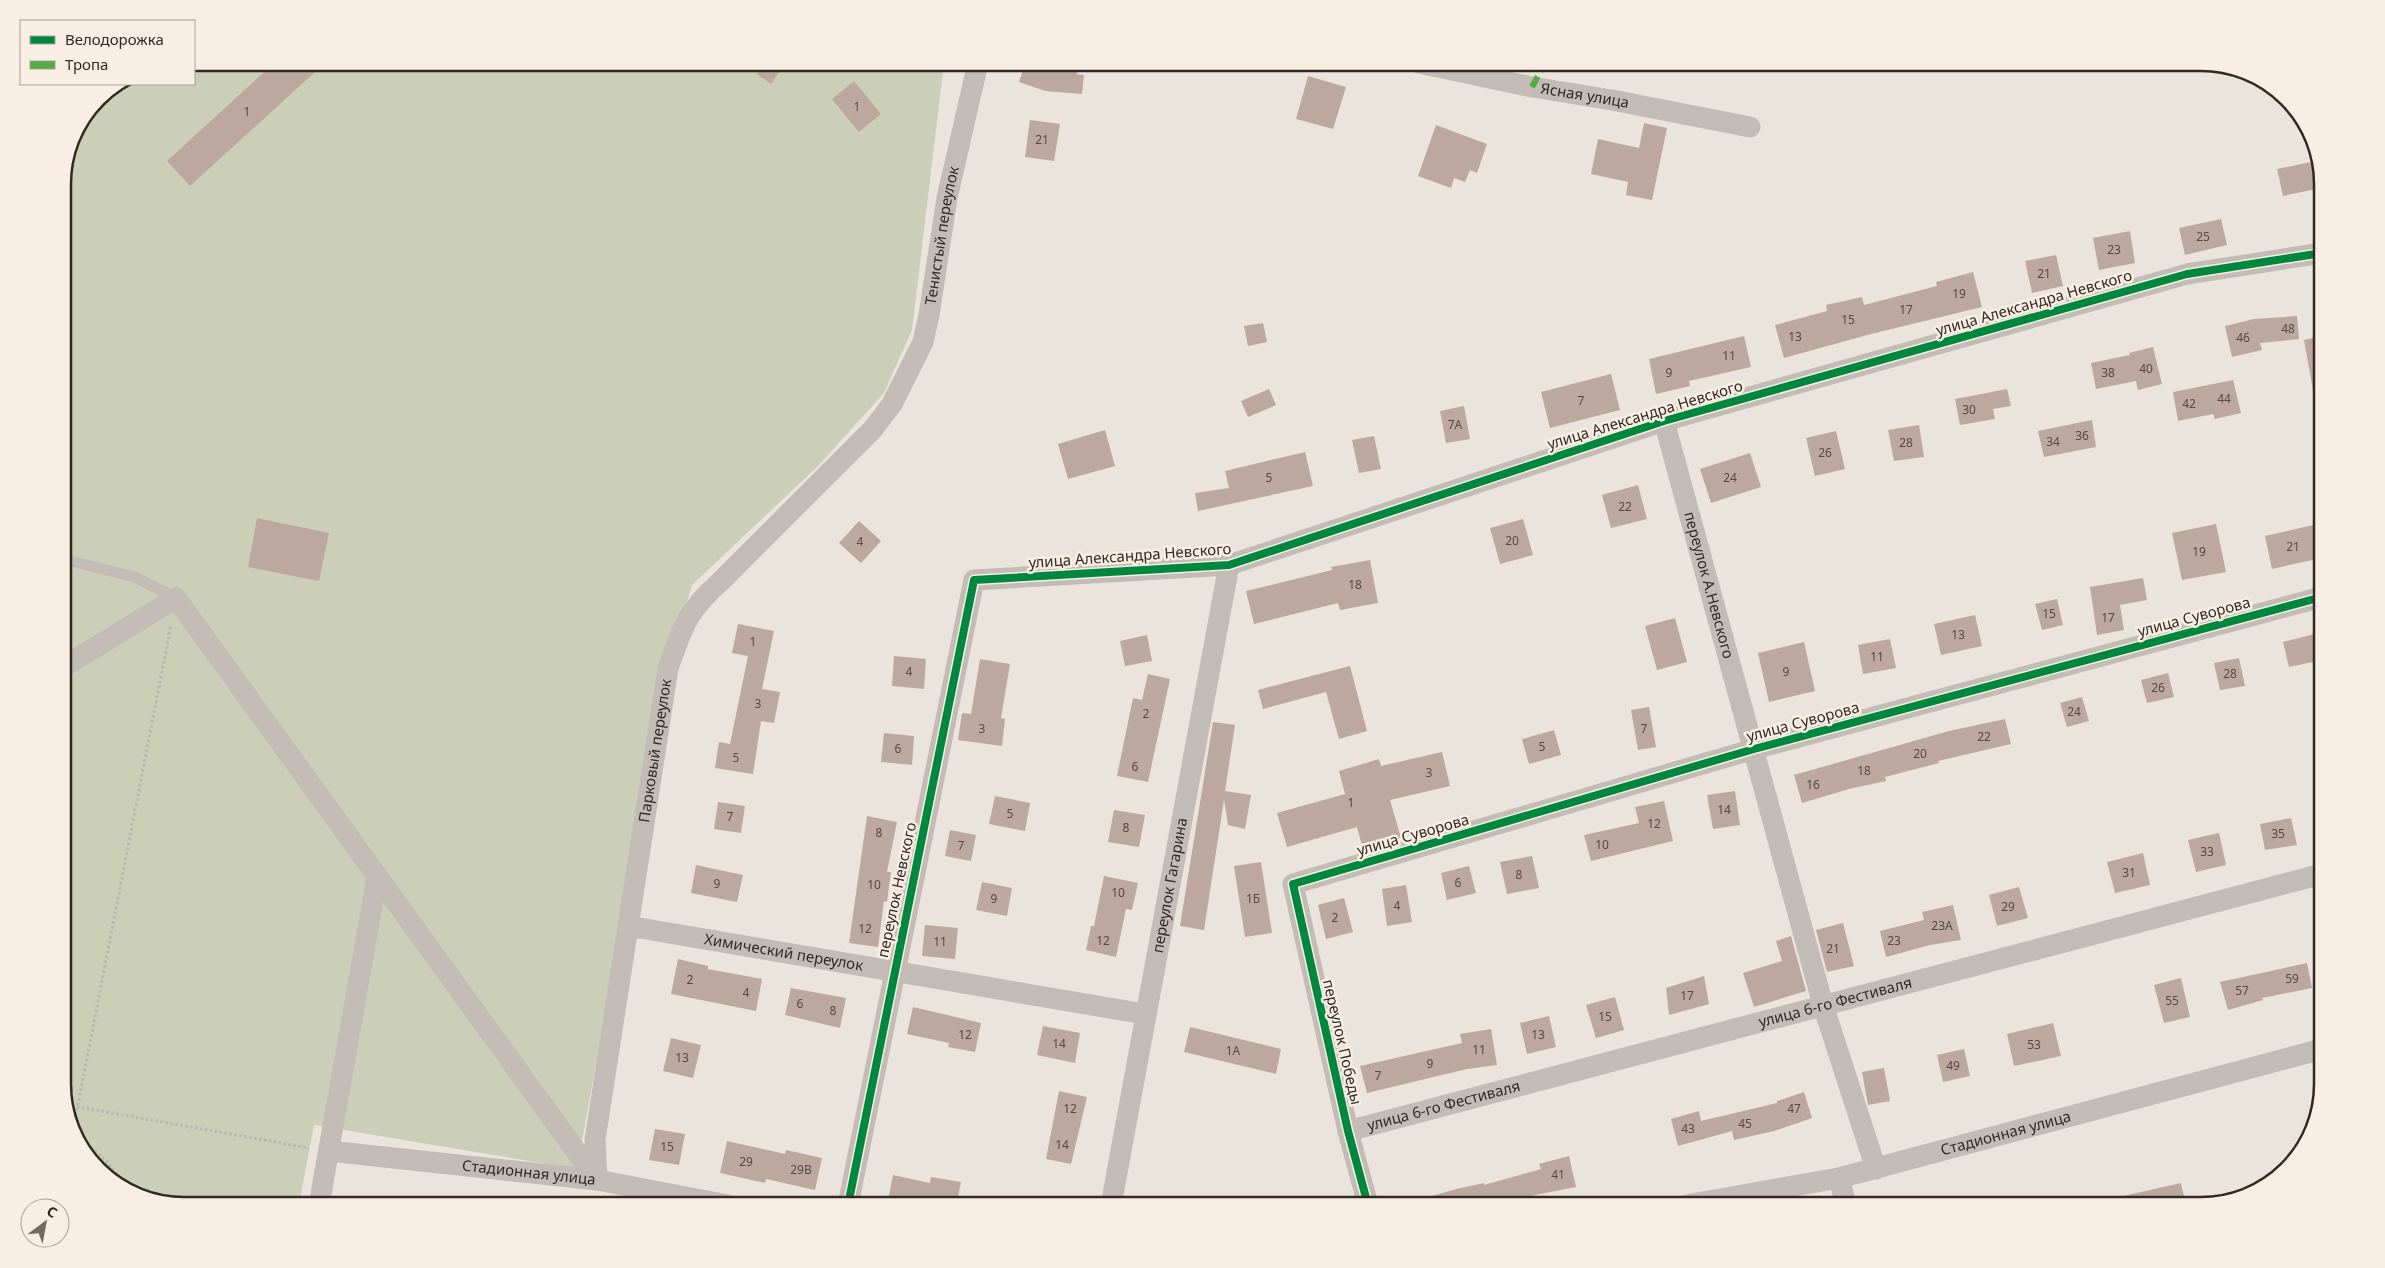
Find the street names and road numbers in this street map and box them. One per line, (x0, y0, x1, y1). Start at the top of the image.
street label: Ясная улица (1539, 78, 1631, 112)
street label: Тенистый переулок (920, 164, 963, 306)
street label: улица Александра Невского (1933, 264, 2134, 340)
street label: улица Александра Невского (1545, 375, 1745, 453)
street label: переулок А.Невского (1680, 509, 1739, 661)
street label: улица Александра Невского (1028, 538, 1232, 572)
street label: улица Суворова (2135, 591, 2252, 641)
street label: Парковый переулок (633, 677, 675, 824)
street label: улица Суворова (1744, 696, 1861, 746)
street label: улица Суворова (1354, 808, 1471, 860)
street label: переулок Гагарина (1147, 816, 1191, 954)
street label: переулок Невского (872, 820, 920, 959)
street label: Химический переулок (703, 928, 865, 975)
street label: улица 6-го Фестиваля (1756, 972, 1914, 1031)
street label: переулок Победы (1319, 977, 1367, 1106)
street label: улица 6-го Фестиваля (1365, 1075, 1522, 1135)
street label: Стадионная улица (1938, 1106, 2073, 1159)
street label: Стадионная улица (461, 1154, 597, 1189)

